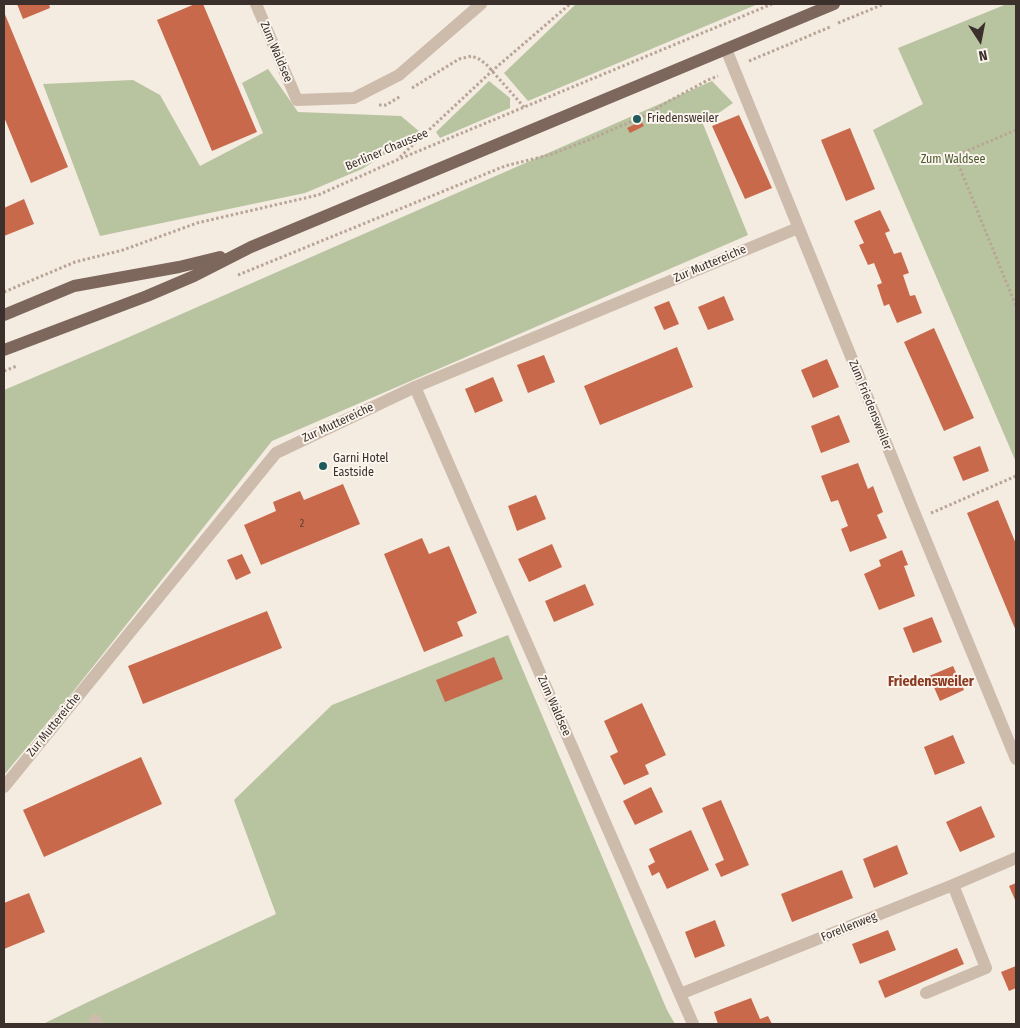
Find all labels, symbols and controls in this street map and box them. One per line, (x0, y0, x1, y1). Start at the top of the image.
north arrow (955, 15, 1005, 65)
street label: Zum Waldsee (257, 19, 295, 85)
text: N (977, 46, 989, 64)
place label: Friedensweiler (647, 112, 719, 126)
marker: Friedensweiler (631, 113, 643, 125)
street label: Berliner Chaussee (343, 126, 431, 174)
park label: Zum Waldsee (921, 153, 985, 167)
street label: Zur Muttereiche (672, 242, 748, 286)
street label: Zum Friedensweiler (845, 358, 895, 452)
street label: Zur Muttereiche (300, 400, 376, 446)
place label: Garni Hotel Eastside (333, 452, 389, 480)
marker: Garni Hotel Eastside (317, 460, 329, 472)
house number: 2 (300, 518, 304, 530)
street label: Zum Waldsee (534, 674, 574, 738)
district label: Friedensweiler (888, 674, 974, 690)
street label: Zur Muttereiche (24, 690, 84, 760)
street label: Forellenweg (819, 909, 879, 945)

